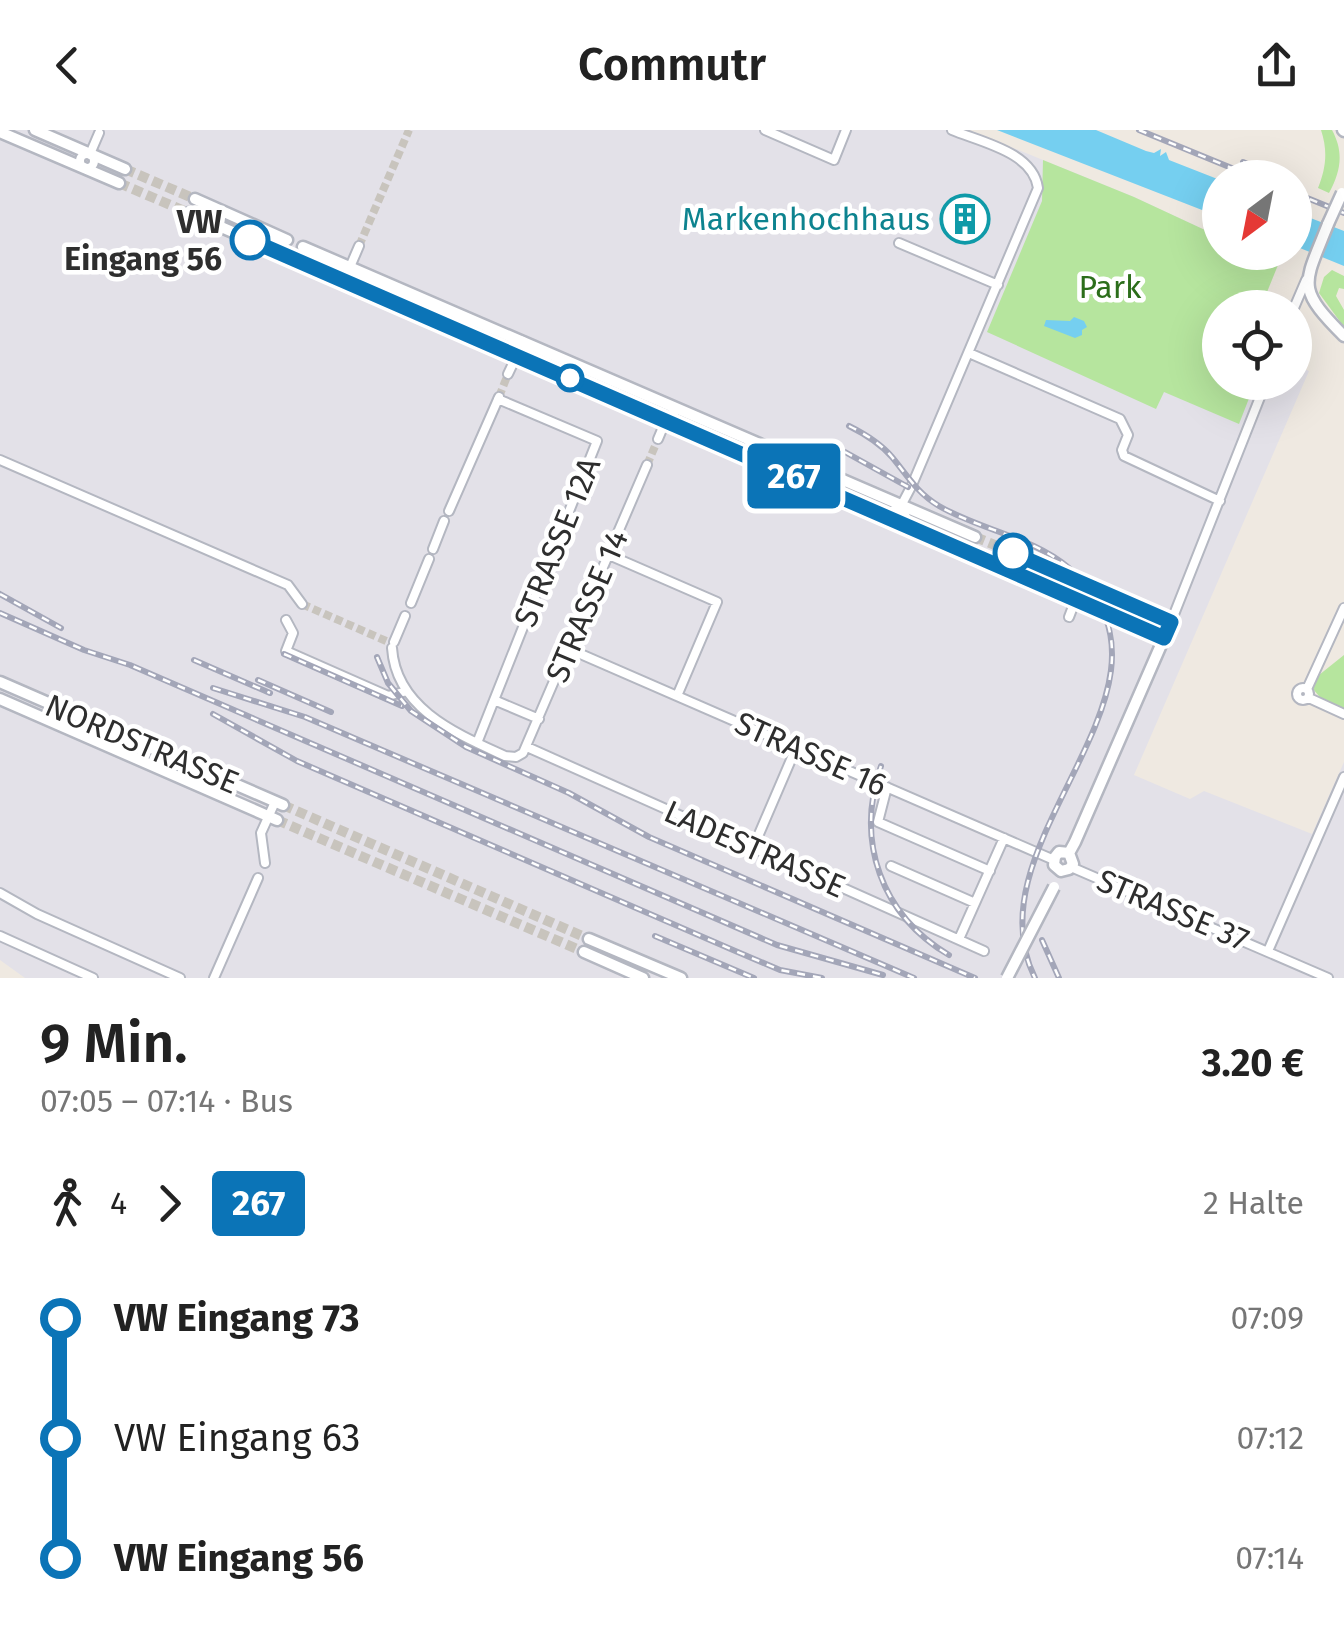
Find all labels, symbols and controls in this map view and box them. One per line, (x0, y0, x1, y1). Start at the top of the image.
icon: back (40, 38, 95, 93)
text: Commutr (578, 38, 766, 92)
icon: share (1249, 38, 1304, 93)
north arrow (1202, 160, 1312, 270)
map controls (1202, 160, 1312, 400)
building icon: Markenhochhaus (939, 193, 991, 245)
place label: Markenhochhaus (682, 200, 930, 238)
place label: VW Eingang 56 (64, 203, 222, 278)
marker: VW Eingang 56 (231, 221, 269, 259)
park label: Park (1079, 268, 1142, 306)
button: locate (1202, 290, 1312, 400)
unlabelled marker (557, 365, 583, 391)
line badge: 267 (736, 444, 852, 508)
street label: STRASSE 12A (506, 451, 608, 632)
text: 267 (767, 455, 821, 497)
street label: STRASSE 14 (538, 524, 636, 688)
unlabelled marker (994, 534, 1032, 572)
street label: NORDSTRASSE (40, 686, 244, 802)
street label: STRASSE 16 (729, 704, 893, 804)
street label: LADESTRASSE (659, 792, 851, 906)
street label: STRASSE 37 (1091, 861, 1255, 959)
text: 9 Min. (40, 1011, 187, 1077)
text: 3.20 € (1202, 1040, 1304, 1086)
text: 07:05 – 07:14 · Bus (40, 1082, 293, 1120)
icon: walk (40, 1176, 95, 1231)
icon: forward (142, 1176, 197, 1231)
text: 267 (232, 1182, 285, 1224)
text: 4 (110, 1184, 127, 1222)
text: 2 Halte (1203, 1184, 1304, 1222)
text: VW Eingang 73 (114, 1295, 360, 1341)
text: 07:09 (1231, 1299, 1304, 1337)
text: VW Eingang 63 (114, 1415, 361, 1461)
text: 07:12 (1236, 1419, 1304, 1457)
text: VW Eingang 56 (114, 1535, 364, 1581)
text: 07:14 (1235, 1539, 1304, 1577)

